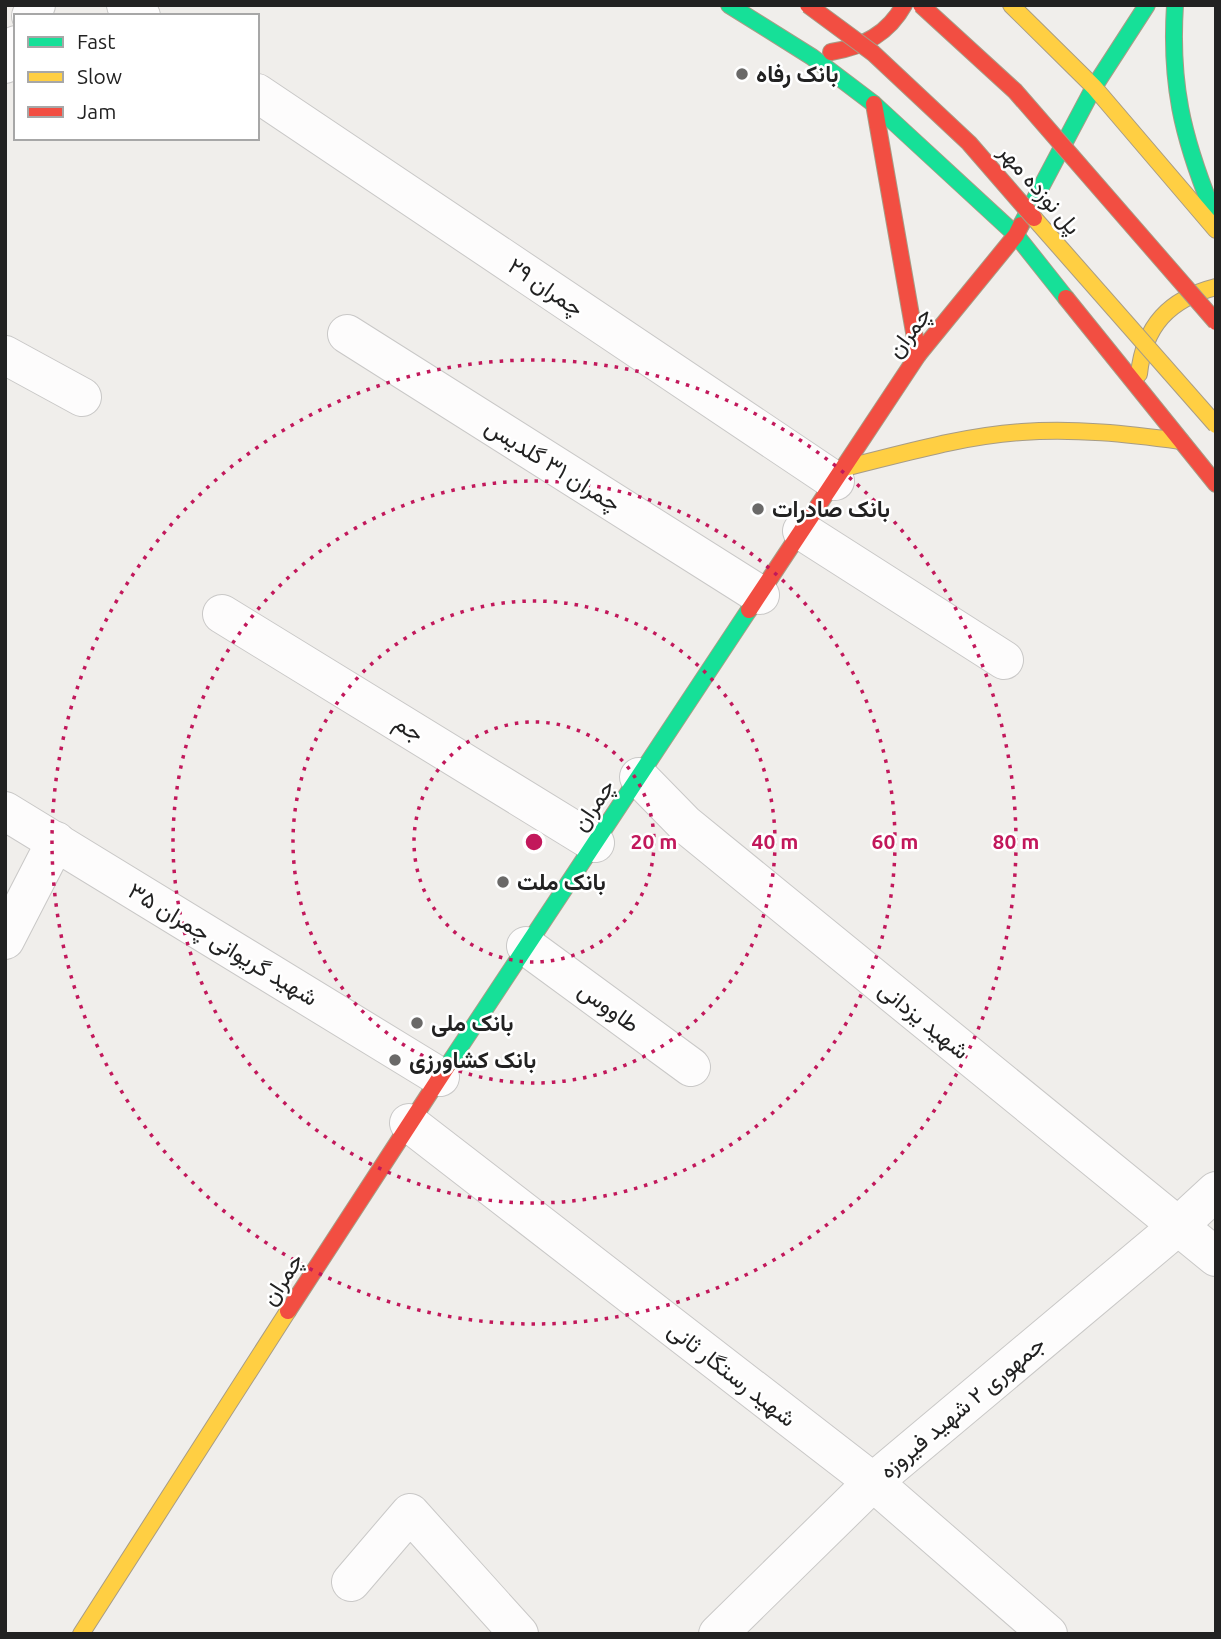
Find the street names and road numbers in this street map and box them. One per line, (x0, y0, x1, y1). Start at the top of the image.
street label: پل نوزده مهر (991, 138, 1086, 241)
street label: چمران ۲۹ (502, 252, 589, 324)
street label: چمران (882, 301, 939, 364)
street label: چمران ۳۱ گلدیس (479, 413, 625, 520)
street label: جم (388, 709, 429, 749)
street label: چمران (566, 774, 622, 837)
street label: شهید گریوانی چمران ۳۵ (122, 877, 322, 1013)
street label: طاووس (573, 976, 644, 1038)
street label: شهید یزدانی (872, 976, 974, 1066)
street label: چمران (256, 1248, 311, 1312)
street label: شهید رستگار ثانی (662, 1316, 801, 1433)
street label: جمهوری ۲ شهید فیروزه (874, 1330, 1051, 1485)

